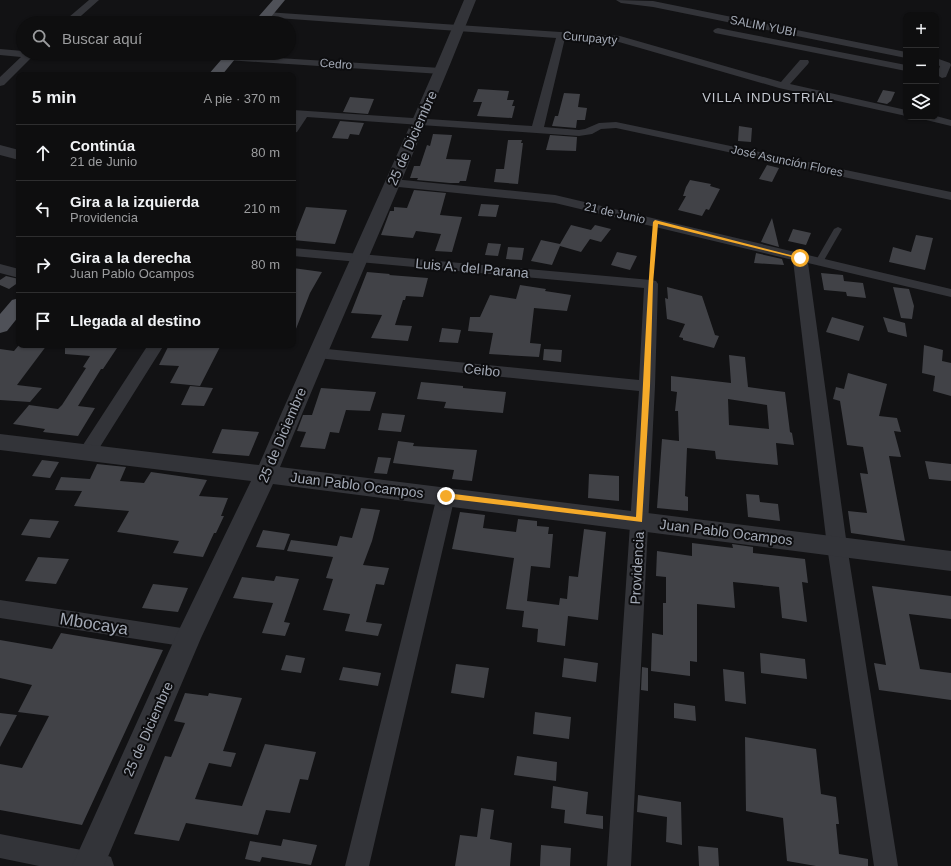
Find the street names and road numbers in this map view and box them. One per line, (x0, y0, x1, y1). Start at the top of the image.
street label: SALIM YUBI (729, 13, 797, 39)
street label: Curupayty (562, 29, 618, 47)
street label: Cedro (319, 56, 353, 72)
street label: 25 de Diciembre (384, 88, 440, 188)
street label: José Asunción Flores (730, 142, 844, 180)
street label: 21 de Junio (583, 199, 647, 227)
street label: Luis A. del Parana (415, 255, 530, 281)
street label: Ceibo (463, 360, 501, 380)
street label: 25 de Diciembre (255, 385, 309, 485)
street label: Juan Pablo Ocampos (290, 469, 424, 501)
street label: Juan Pablo Ocampos (659, 516, 793, 548)
street label: Providencia (627, 531, 647, 605)
street label: Mbocaya (58, 609, 130, 639)
street label: 25 de Diciembre (120, 679, 176, 779)

